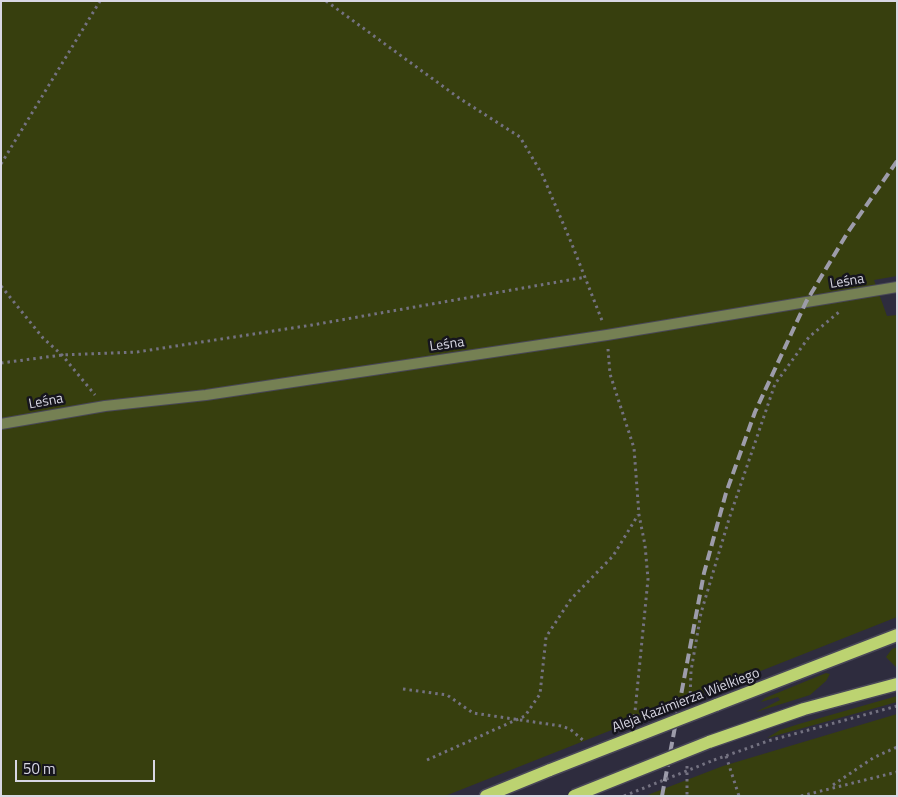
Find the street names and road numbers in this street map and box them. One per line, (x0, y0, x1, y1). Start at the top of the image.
street label: Leśna (829, 271, 865, 293)
street label: Leśna (429, 334, 465, 356)
street label: Leśna (27, 391, 65, 413)
street label: Aleja Kazimierza Wielkiego (610, 665, 762, 737)

